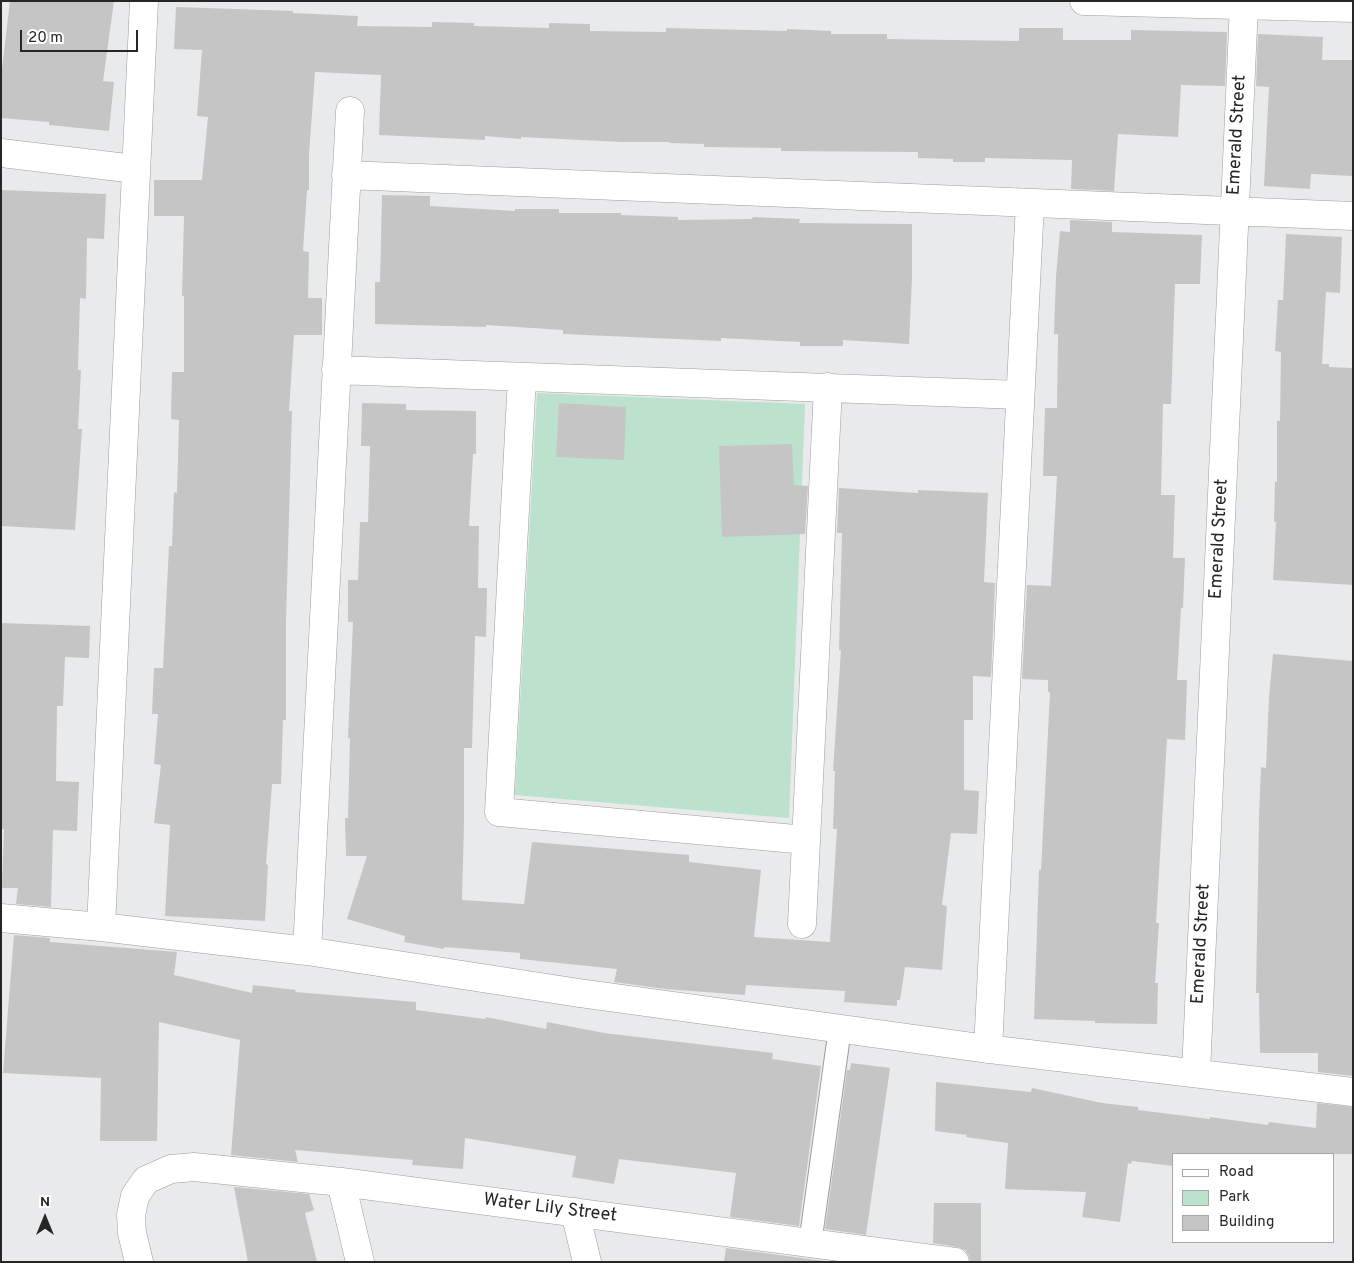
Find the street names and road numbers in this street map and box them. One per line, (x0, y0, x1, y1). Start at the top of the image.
street label: Emerald Street (1224, 74, 1252, 196)
street label: Emerald Street (1206, 478, 1234, 600)
street label: Emerald Street (1188, 883, 1216, 1005)
street label: Water Lily Street (482, 1190, 618, 1228)

